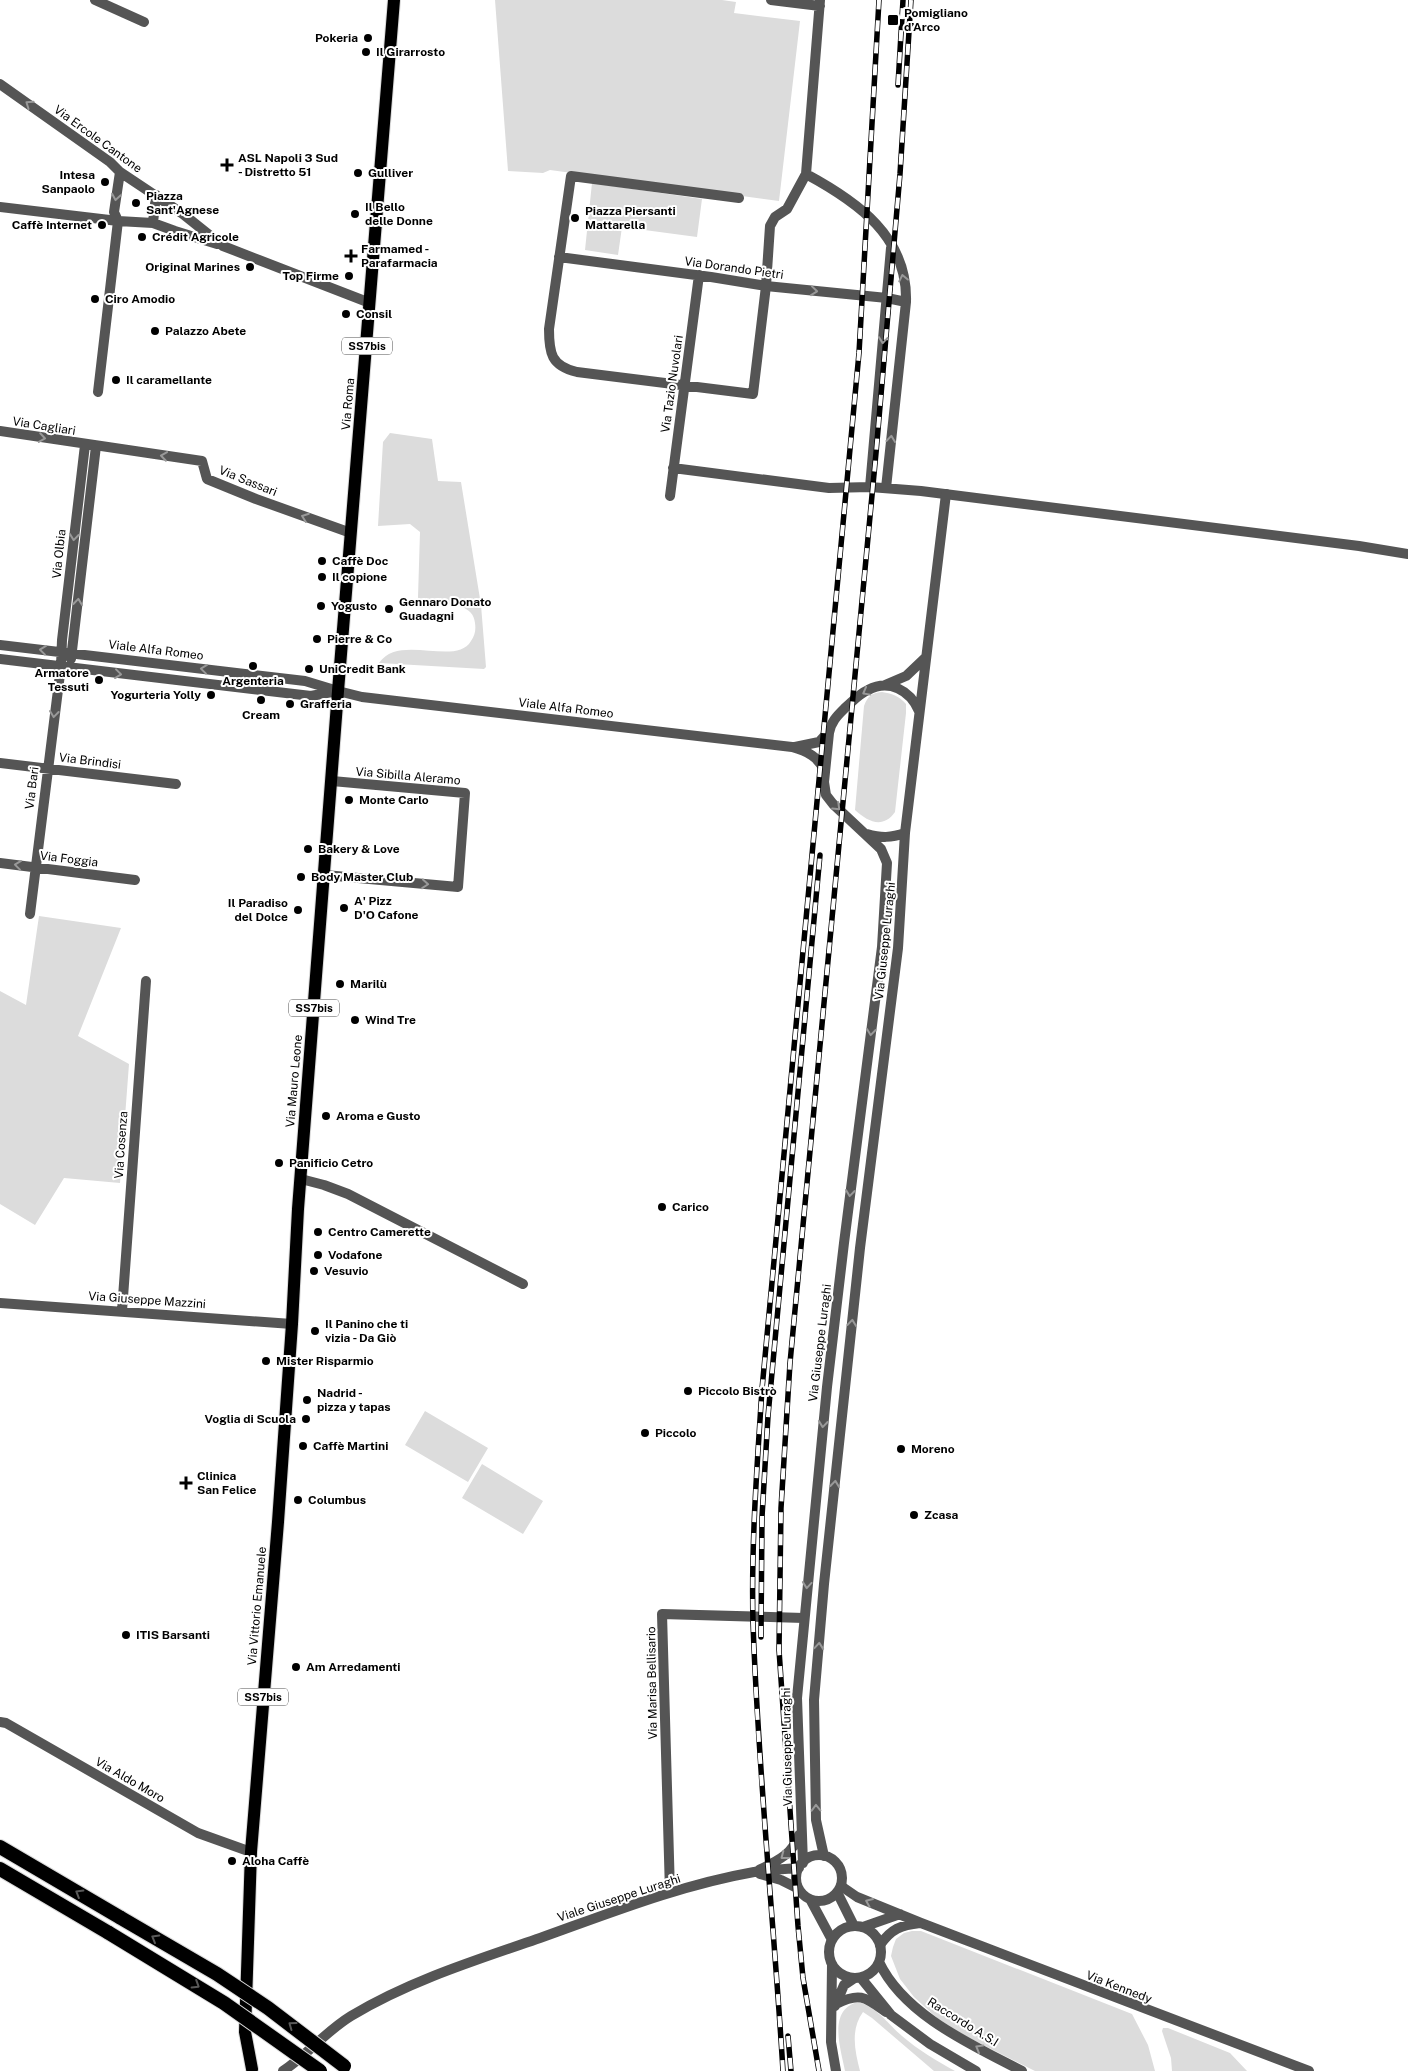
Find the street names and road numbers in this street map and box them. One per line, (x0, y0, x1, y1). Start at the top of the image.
street label: Via Ercole Cantone (51, 102, 145, 176)
street label: Via Dorando Pietri (684, 254, 785, 282)
street label: Via Tazio Nuvolari (658, 334, 686, 434)
road number: SS7bis (342, 338, 392, 354)
street label: Via Roma (339, 377, 357, 431)
street label: Via Cagliari (11, 414, 77, 438)
street label: Via Sassari (217, 463, 279, 499)
street label: Via Olbia (49, 529, 69, 579)
street label: Viale Alfa Romeo (108, 637, 204, 663)
street label: Viale Alfa Romeo (518, 695, 614, 721)
street label: Via Brindisi (58, 750, 122, 772)
street label: Via Sibilla Aleramo (355, 764, 461, 788)
street label: Via Bari (22, 766, 42, 810)
street label: Via Foggia (39, 848, 99, 870)
street label: Via Giuseppe Luraghi (872, 881, 898, 1001)
road number: SS7bis (289, 1000, 339, 1016)
street label: Via Mauro Leone (283, 1034, 305, 1128)
street label: Via Cosenza (112, 1111, 130, 1179)
street label: Via Giuseppe Luraghi (806, 1283, 834, 1403)
street label: Via Giuseppe Mazzini (88, 1289, 206, 1311)
street label: Via Vittorio Emanuele (245, 1546, 269, 1666)
street label: Via Marisa Bellisario (644, 1626, 660, 1740)
road number: SS7bis (238, 1688, 288, 1705)
street label: Via Giuseppe Luraghi (779, 1688, 795, 1806)
street label: Via Aldo Moro (93, 1754, 167, 1806)
street label: Viale Giuseppe Luraghi (556, 1871, 682, 1925)
street label: Via Kennedy (1084, 1968, 1154, 2006)
street label: Raccordo A.S.I (925, 1995, 1001, 2049)

